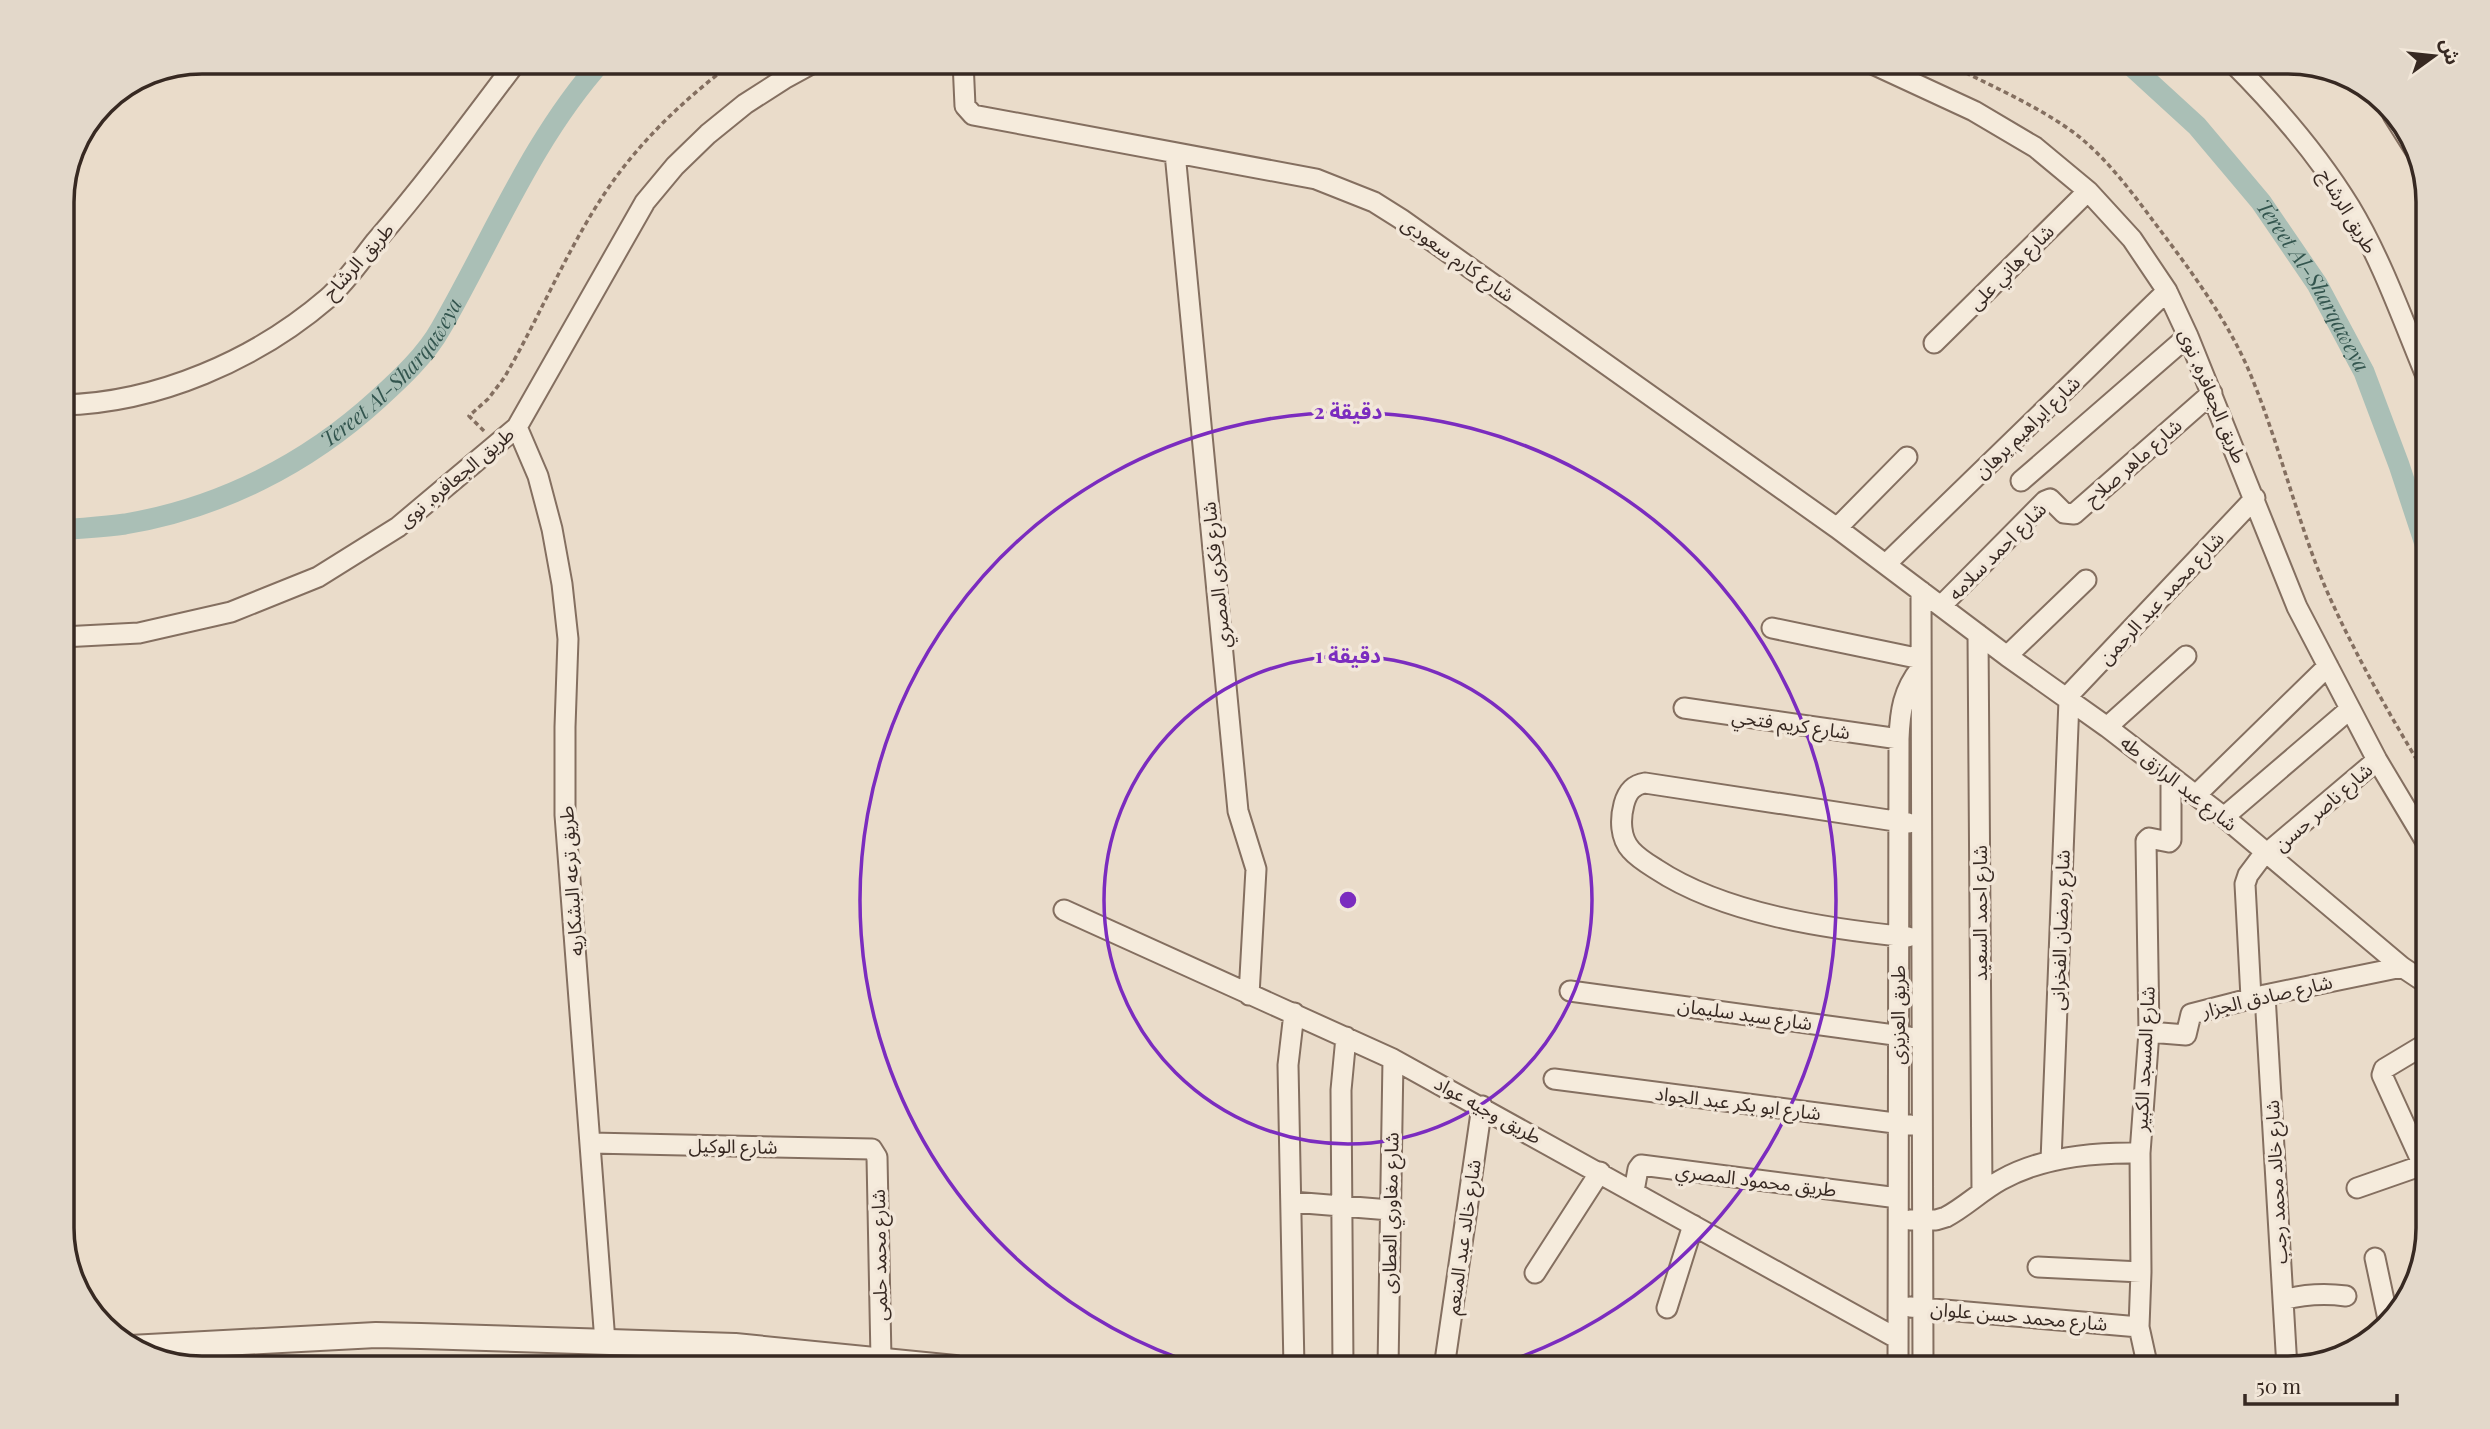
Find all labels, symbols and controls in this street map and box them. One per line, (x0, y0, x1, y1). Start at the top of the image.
north arrow (2399, 21, 2469, 91)
text: ش (2435, 35, 2467, 67)
street label: طريق الرشاح (2312, 163, 2384, 259)
water label: Tereet Al-Sharqaweya (2251, 193, 2377, 376)
street label: شارع كارم سعودى (1395, 210, 1520, 309)
street label: طريق الرشاح (316, 216, 400, 306)
street label: شارع هاني على (1962, 218, 2061, 317)
water label: Tereet Al-Sharqaweya (314, 292, 467, 453)
street label: طريق الجعافره, نوى (2174, 324, 2254, 467)
street label: شارع ابراهيم برهان (1968, 369, 2087, 486)
text: 2 دقيقة (1314, 396, 1382, 424)
street label: شارع ماهر صلاح (2078, 412, 2188, 512)
street label: طريق الجعافره, نوى (392, 420, 519, 532)
street label: شارع احمد سلامه (1942, 496, 2052, 606)
street label: شارع فكرى المصري (1194, 500, 1239, 650)
street label: شارع محمد عبد الرحمن (2092, 525, 2230, 671)
text: 1 دقيقة (1315, 640, 1381, 668)
street label: شارع كريم فتحي (1730, 702, 1852, 748)
street label: شارع عبد الرازق طه (2115, 728, 2243, 838)
street label: شارع ناصر حسن (2267, 756, 2379, 858)
street label: طريق ترعه البشكاريه (552, 805, 588, 957)
street label: شارع احمد السعيد (1966, 845, 1994, 981)
street label: شارع رمضان الفخرانى (2043, 849, 2077, 1011)
centre of rings (1336, 888, 1360, 912)
street label: طريق العزيزى (1884, 965, 1910, 1065)
street label: شارع صادق الجزار (2198, 967, 2335, 1025)
street label: شارع المسجد الكبير (2126, 986, 2162, 1133)
street label: شارع سيد سليمان (1676, 991, 1814, 1037)
street label: طريق وجيه عواد (1430, 1069, 1547, 1149)
street label: شارع ابو بكر عبد الجواد (1653, 1079, 1823, 1127)
street label: شارع خالد محمد رجب (2258, 1099, 2294, 1265)
street label: شارع الوكيل (688, 1131, 778, 1161)
street label: شارع مغاوري العطارى (1375, 1132, 1407, 1294)
street label: طريق محمود المصري (1674, 1156, 1838, 1205)
street label: شارع خالد عبد المنعم (1438, 1157, 1489, 1317)
street label: شارع محمد حلمى (864, 1189, 894, 1321)
street label: شارع محمد حسن علوان (1929, 1294, 2109, 1338)
scale bar (2245, 1362, 2397, 1406)
text: 50 m (2256, 1371, 2302, 1399)

